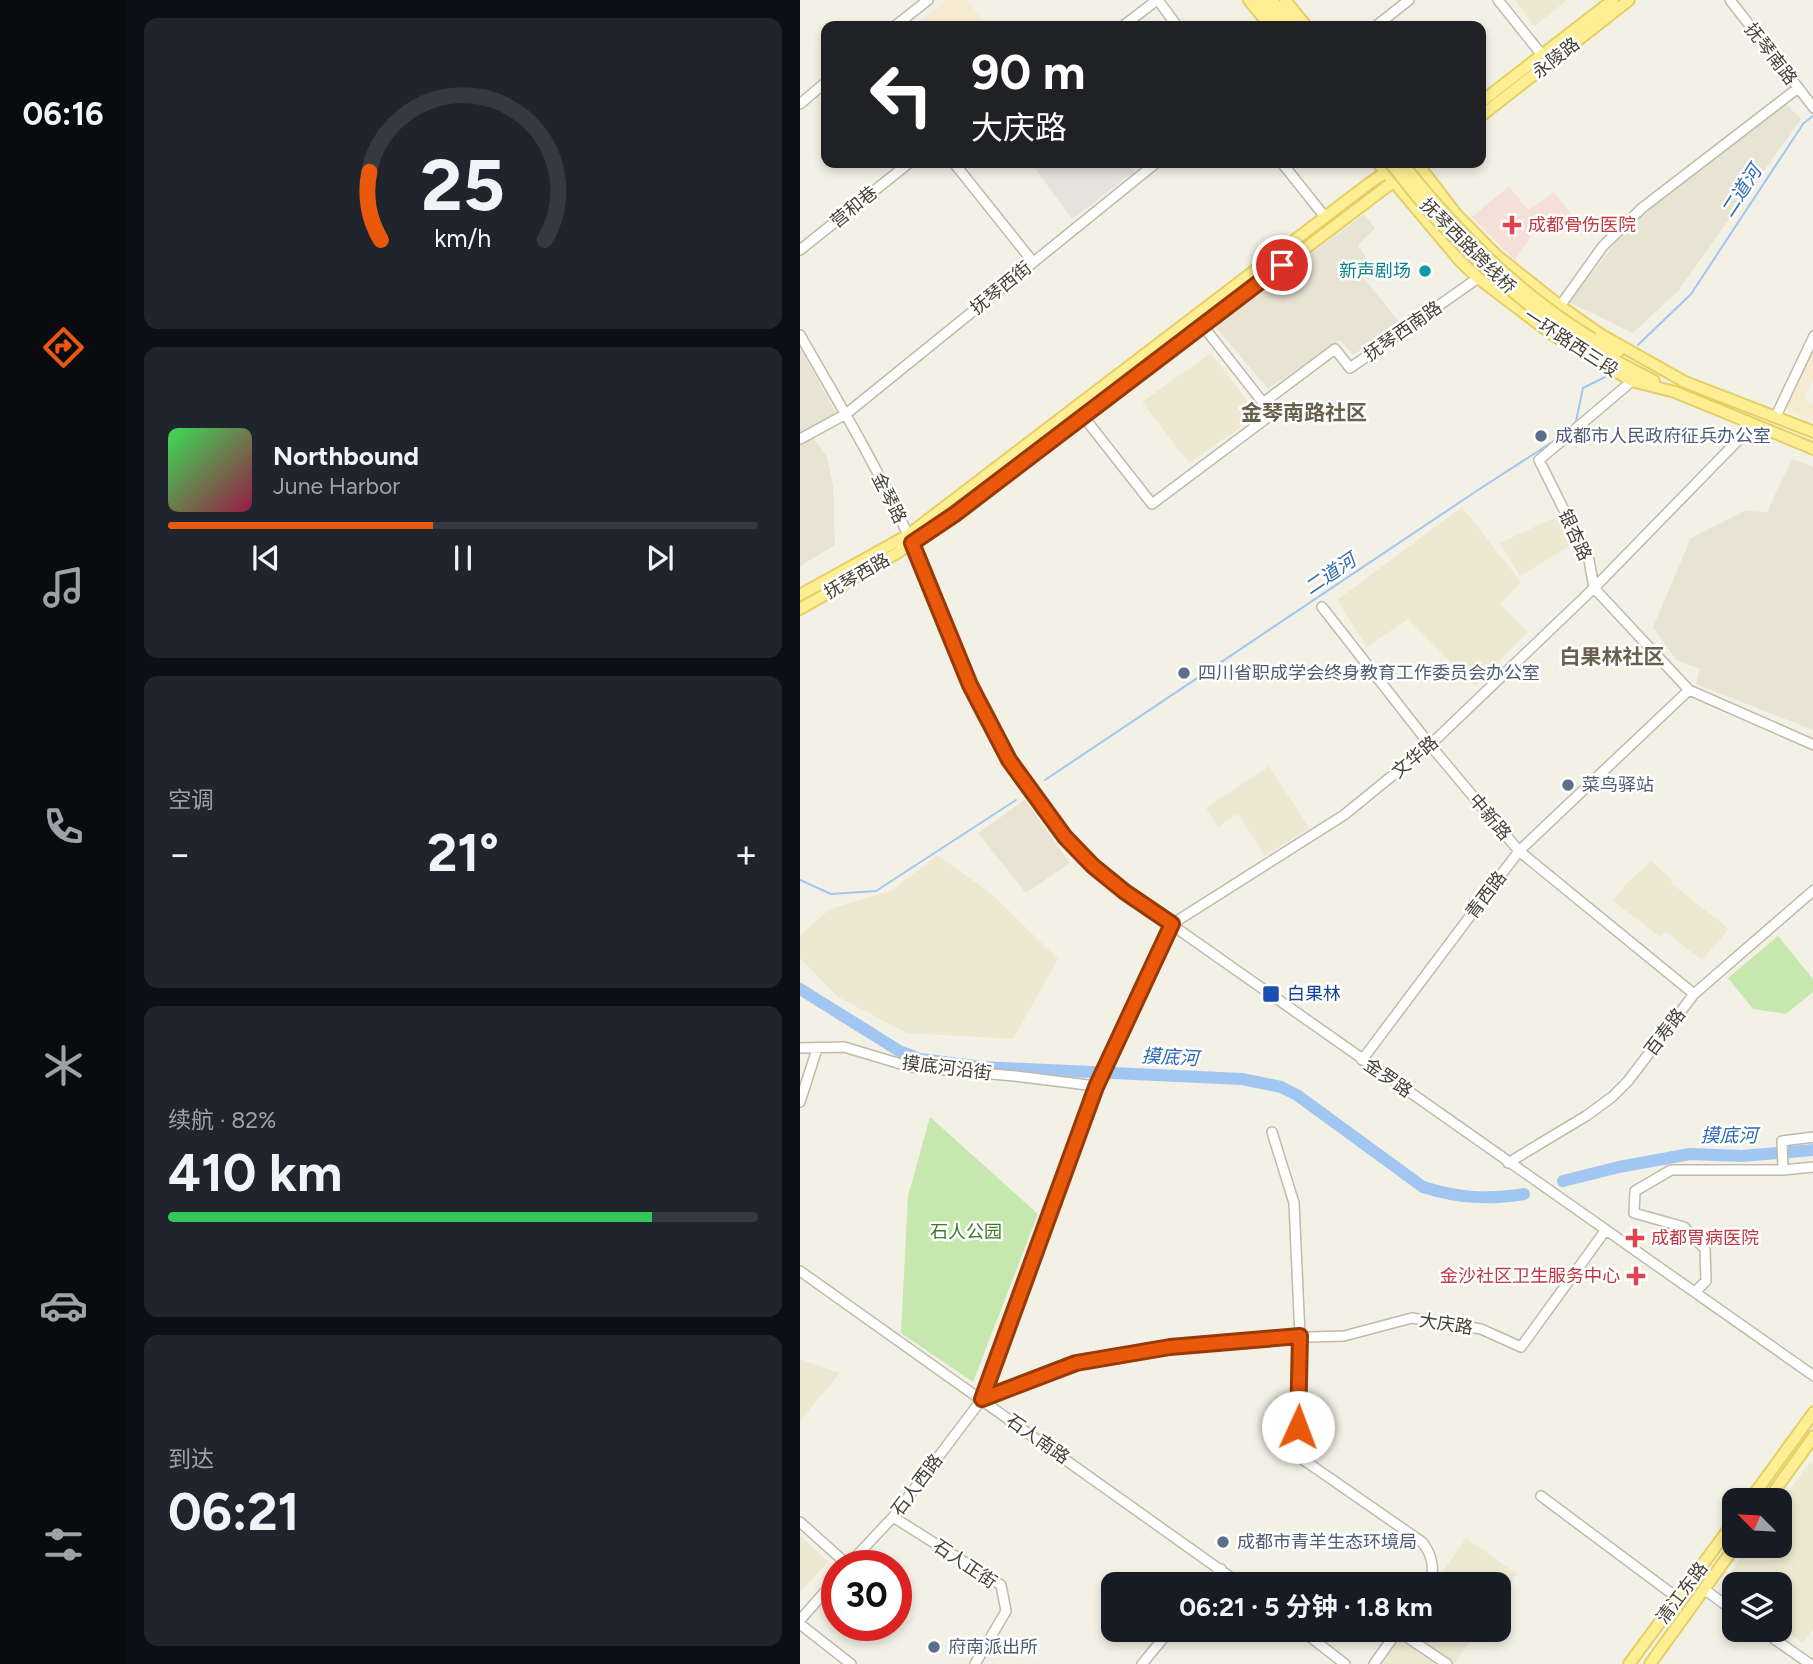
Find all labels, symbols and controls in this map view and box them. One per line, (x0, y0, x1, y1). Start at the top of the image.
street label: 抚琴南路 (1740, 19, 1802, 89)
street label: 永陵路 (1528, 33, 1584, 83)
text: 90 m (971, 42, 1086, 101)
icon: left (856, 49, 947, 140)
text: 06:16 (23, 95, 104, 133)
text: 大庆路 (971, 109, 1067, 147)
text: 25 (421, 141, 505, 228)
water label: 二道河 (1716, 157, 1768, 221)
street label: 营和巷 (826, 181, 882, 233)
street label: 抚琴西路跨线桥 (1416, 194, 1520, 298)
place label: 成都骨伤医院 (1528, 214, 1636, 236)
marker: 成都骨伤医院 (1502, 215, 1522, 235)
text: km/h (434, 222, 492, 252)
pin (1252, 235, 1312, 295)
icon: arrive (1263, 246, 1301, 284)
street label: 抚琴西街 (966, 257, 1036, 319)
place label: 新声剧场 (1339, 260, 1411, 282)
marker: 新声剧场 (1417, 263, 1433, 279)
street label: 抚琴西南路 (1360, 296, 1446, 366)
street label: 一环路西三段 (1520, 304, 1622, 382)
icon: directions (39, 323, 88, 372)
district label: 金琴南路社区 (1241, 400, 1367, 425)
place label: 成都市人民政府征兵办公室 (1555, 425, 1771, 447)
marker: 成都市人民政府征兵办公室 (1533, 428, 1549, 444)
text: Northbound (273, 440, 419, 472)
street label: 金琴路 (867, 469, 911, 527)
text: June Harbor (273, 472, 400, 500)
street label: 银杏路 (1554, 506, 1596, 564)
icon: previous (247, 539, 285, 577)
icon: pause (444, 539, 482, 577)
icon: next (641, 539, 679, 577)
water label: 二道河 (1300, 546, 1363, 599)
street label: 抚琴西路 (820, 548, 894, 604)
icon: music (39, 563, 88, 612)
district label: 白果林社区 (1560, 644, 1665, 669)
place label: 四川省职成学会终身教育工作委员会办公室 (1198, 662, 1540, 684)
marker: 四川省职成学会终身教育工作委员会办公室 (1176, 665, 1192, 681)
street label: 文华路 (1387, 731, 1443, 783)
place label: 菜鸟驿站 (1582, 774, 1654, 796)
marker: 菜鸟驿站 (1560, 777, 1576, 793)
text: 空调 (168, 786, 214, 814)
street label: 中新路 (1464, 789, 1516, 845)
icon: phone (39, 802, 88, 851)
text: 21° (427, 822, 499, 884)
text: − (168, 831, 192, 877)
text: + (734, 831, 758, 877)
street label: 青西路 (1461, 867, 1511, 923)
place label: 白果林 (1287, 983, 1341, 1005)
marker: 白果林 (1261, 984, 1281, 1004)
street label: 百寿路 (1640, 1004, 1690, 1060)
icon: climate (39, 1041, 88, 1090)
water label: 摸底河 (1141, 1044, 1203, 1070)
street label: 摸底河沿街 (901, 1052, 993, 1084)
street label: 金罗路 (1360, 1054, 1416, 1102)
text: 续航 · 82% (168, 1106, 276, 1134)
water label: 摸底河 (1700, 1124, 1761, 1147)
text: 410 km (168, 1142, 342, 1204)
park label: 石人公园 (930, 1221, 1002, 1243)
place label: 成都胃病医院 (1651, 1227, 1759, 1249)
marker: 成都胃病医院 (1625, 1228, 1645, 1248)
place label: 金沙社区卫生服务中心 (1440, 1265, 1620, 1287)
marker: 金沙社区卫生服务中心 (1626, 1266, 1646, 1286)
icon: car (39, 1281, 88, 1330)
street label: 大庆路 (1418, 1309, 1474, 1339)
position arrow (1261, 1390, 1335, 1464)
street label: 石人南路 (1002, 1409, 1074, 1469)
text: 到达 (168, 1445, 214, 1473)
street label: 石人西路 (887, 1450, 947, 1520)
text: 06:21 (168, 1481, 300, 1543)
north arrow (1722, 1488, 1792, 1558)
map controls (1722, 1488, 1792, 1642)
icon: filters (39, 1520, 88, 1569)
place label: 成都市青羊生态环境局 (1237, 1531, 1417, 1553)
marker: 成都市青羊生态环境局 (1215, 1534, 1231, 1550)
street label: 石人正街 (929, 1535, 1001, 1593)
speed limit sign: 30 (821, 1550, 912, 1641)
street label: 清江东路 (1652, 1558, 1712, 1628)
button: layers (1722, 1572, 1792, 1642)
text: 06:21 · 5 分钟 · 1.8 km (1179, 1591, 1433, 1623)
place label: 府南派出所 (948, 1636, 1038, 1658)
marker: 府南派出所 (926, 1639, 942, 1655)

